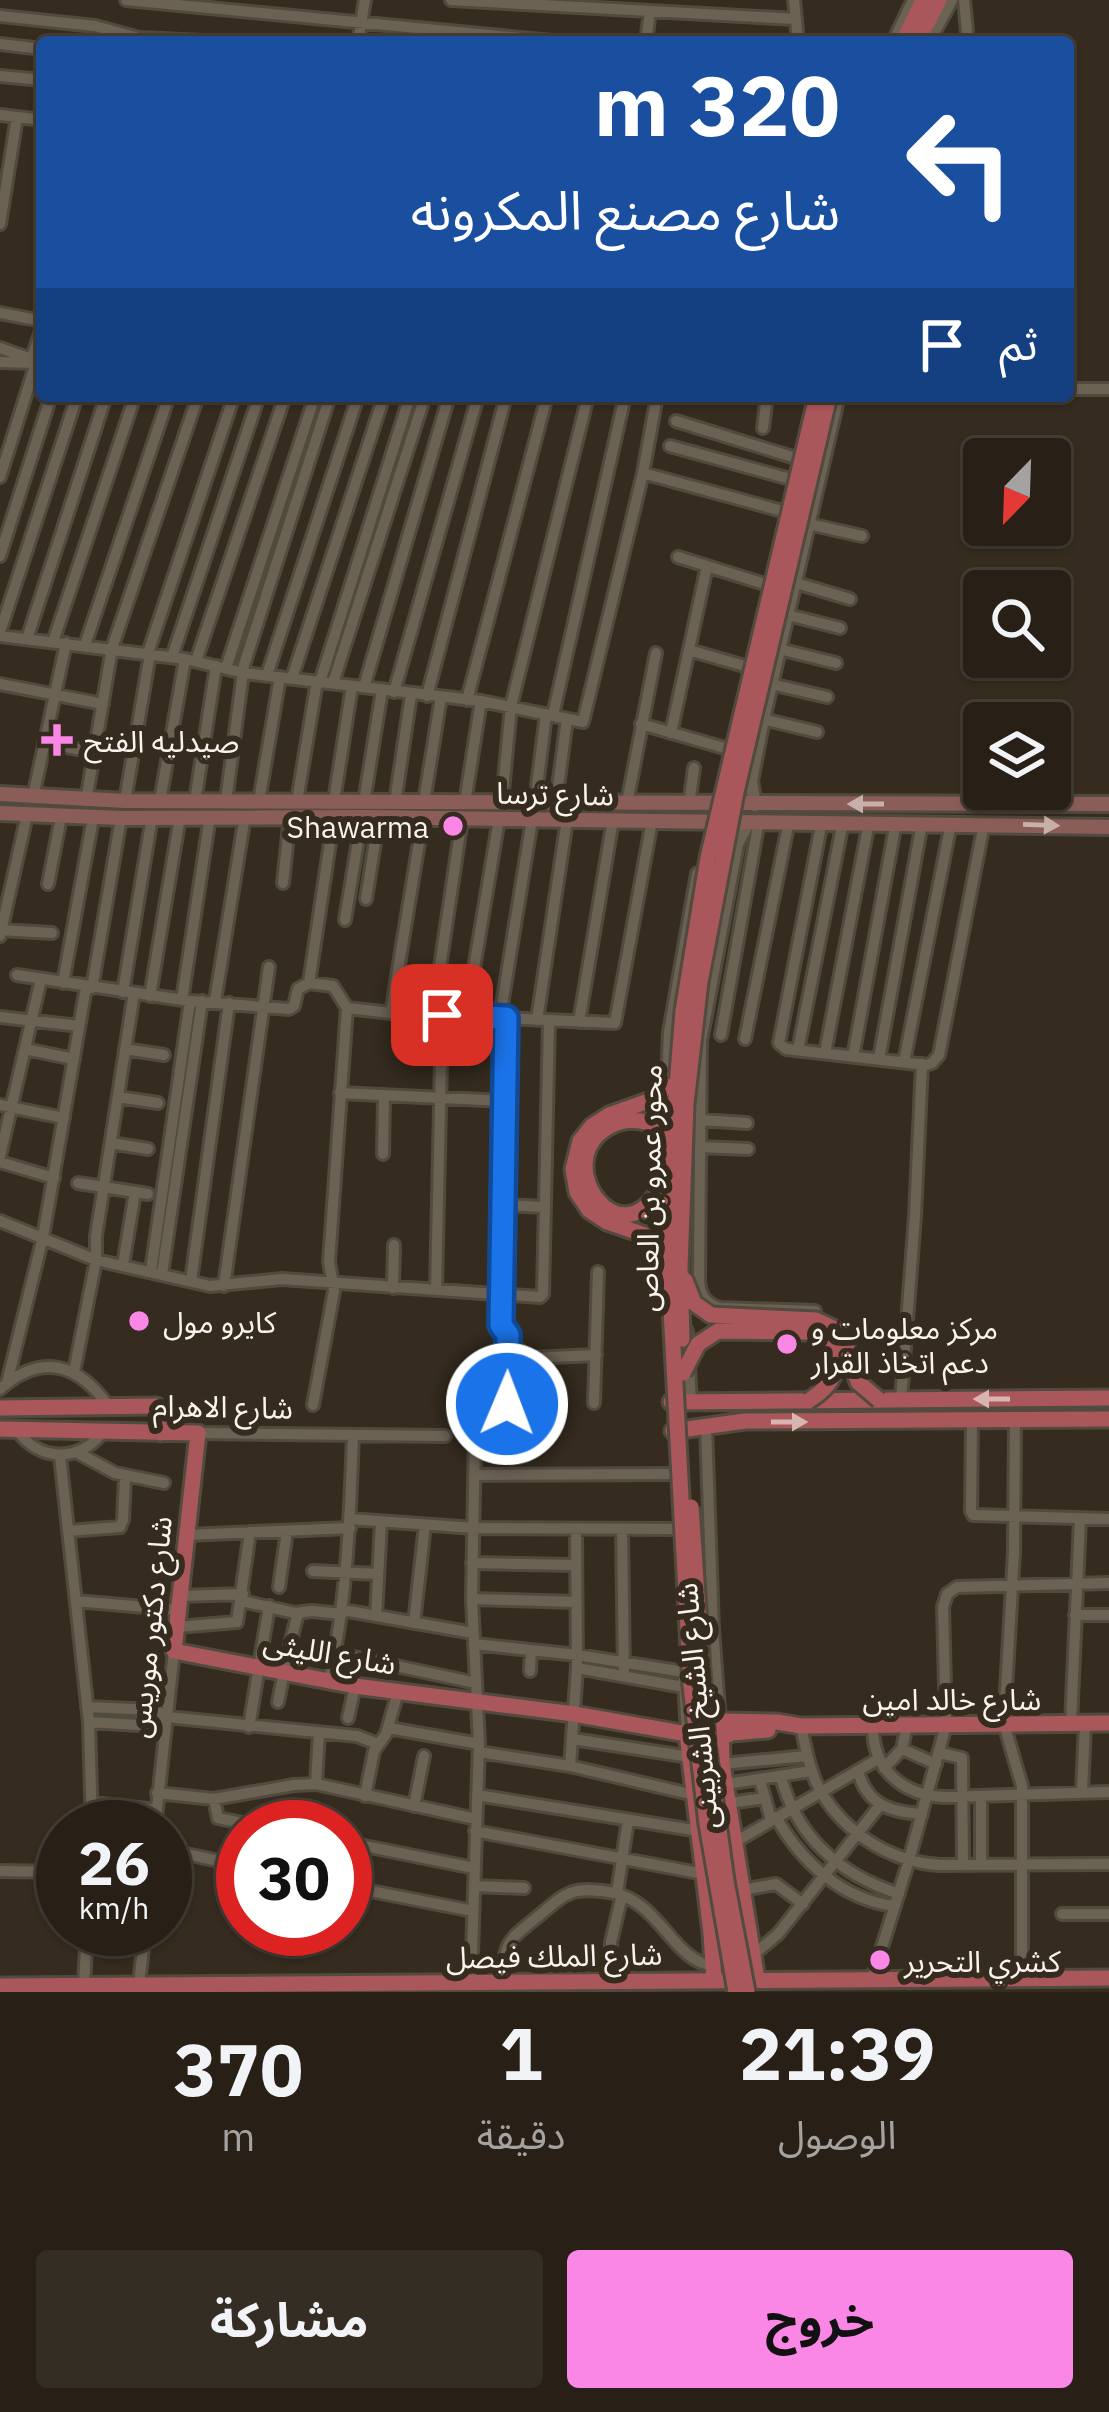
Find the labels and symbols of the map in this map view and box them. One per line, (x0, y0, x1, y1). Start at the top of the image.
north arrow (963, 438, 1071, 546)
place label: صيدليه الفتح (84, 721, 239, 764)
marker: صيدليه الفتح (41, 724, 73, 756)
street label: شارع ترسا (496, 772, 614, 818)
one-way arrow (846, 794, 884, 814)
place label: Shawarma (287, 807, 429, 846)
marker: Shawarma (440, 813, 466, 839)
one-way arrow (1023, 816, 1061, 835)
pin (391, 964, 493, 1066)
street label: محور عمرو بن العاص (626, 1064, 670, 1312)
place label: كايرو مول (163, 1302, 277, 1341)
marker: كايرو مول (126, 1308, 152, 1334)
place label: مركز معلومات و دعم اتخاذ القرار (810, 1308, 998, 1386)
marker: مركز معلومات و دعم اتخاذ القرار (774, 1331, 800, 1357)
position arrow (444, 1341, 570, 1467)
street label: شارع الاهرام (153, 1385, 293, 1431)
one-way arrow (972, 1389, 1010, 1409)
one-way arrow (771, 1412, 809, 1431)
street label: شارع دكتور موريس (118, 1514, 184, 1740)
street label: شارع الشيخ الشربينى (666, 1581, 730, 1831)
street label: شارع الليثى (260, 1621, 399, 1687)
street label: شارع خالد امين (863, 1679, 1041, 1722)
speed limit sign: 30 (216, 1800, 372, 1956)
street label: شارع الملك فيصل (445, 1934, 663, 1980)
place label: كشري التحرير (903, 1941, 1061, 1984)
marker: كشري التحرير (867, 1947, 893, 1973)

